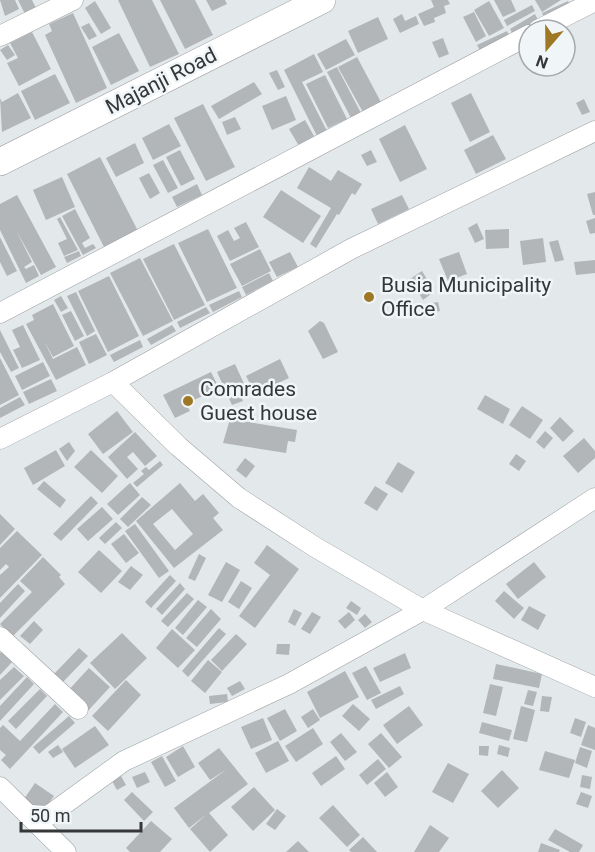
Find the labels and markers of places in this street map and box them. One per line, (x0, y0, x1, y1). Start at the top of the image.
place label: Busia Municipality Office (381, 273, 551, 321)
marker: Busia Municipality Office (362, 290, 376, 304)
place label: Comrades Guest house (200, 377, 317, 425)
marker: Comrades Guest house (181, 394, 195, 408)

